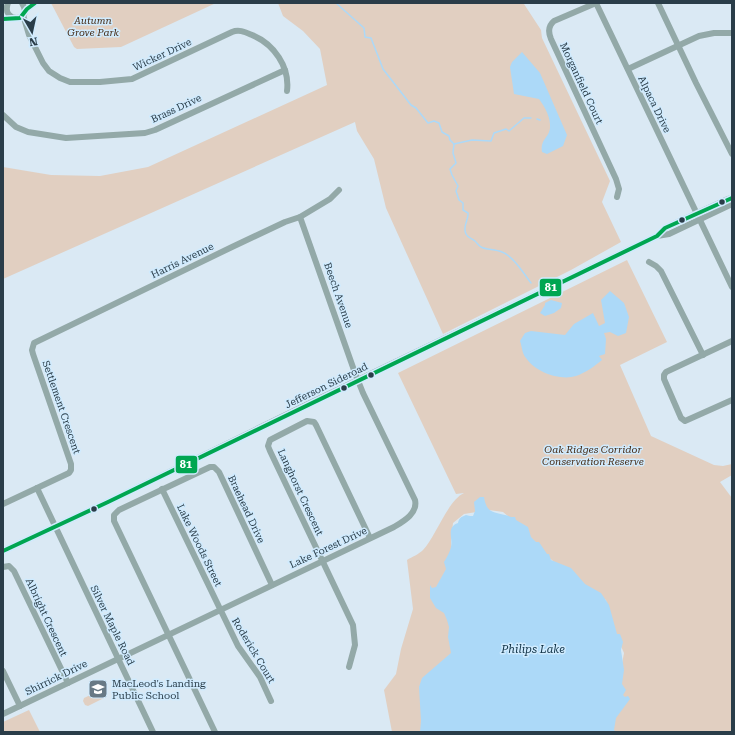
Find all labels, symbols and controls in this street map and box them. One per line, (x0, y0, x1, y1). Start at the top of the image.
north arrow (12, 12, 52, 52)
park label: Autumn Grove Park (67, 15, 119, 38)
text: N (28, 34, 39, 49)
street label: Wicker Drive (131, 36, 194, 73)
street label: Morganfield Court (558, 41, 605, 126)
street label: Alpaca Drive (636, 74, 673, 135)
street label: Brass Drive (149, 92, 204, 125)
unlabelled marker (717, 197, 727, 207)
unlabelled marker (677, 215, 687, 225)
street label: Harris Avenue (149, 240, 216, 280)
street label: Beech Avenue (322, 261, 355, 330)
line badge: 81 (539, 278, 562, 297)
text: 81 (545, 281, 557, 294)
street label: Settlement Crescent (40, 359, 83, 456)
street label: Jefferson Sideroad (283, 360, 370, 410)
unlabelled marker (366, 370, 376, 380)
unlabelled marker (339, 383, 349, 393)
park label: Oak Ridges Corridor Conservation Reserve (542, 444, 644, 467)
street label: Langhorst Crescent (276, 447, 326, 537)
line badge: 81 (175, 455, 198, 474)
text: 81 (180, 458, 192, 471)
street label: Braehead Drive (226, 473, 267, 545)
street label: Lake Woods Street (175, 502, 224, 588)
unlabelled marker (89, 504, 99, 514)
street label: Lake Forest Drive (288, 524, 369, 570)
street label: Albright Crescent (24, 576, 70, 658)
street label: Silver Maple Road (88, 584, 137, 667)
street label: Roderick Court (230, 616, 278, 685)
water label: Philips Lake (500, 643, 565, 656)
street label: Shirrick Drive (23, 657, 90, 697)
school or university icon: MacLeod's Landing Public School (87, 678, 109, 700)
place label: MacLeod's Landing Public School (112, 678, 206, 701)

